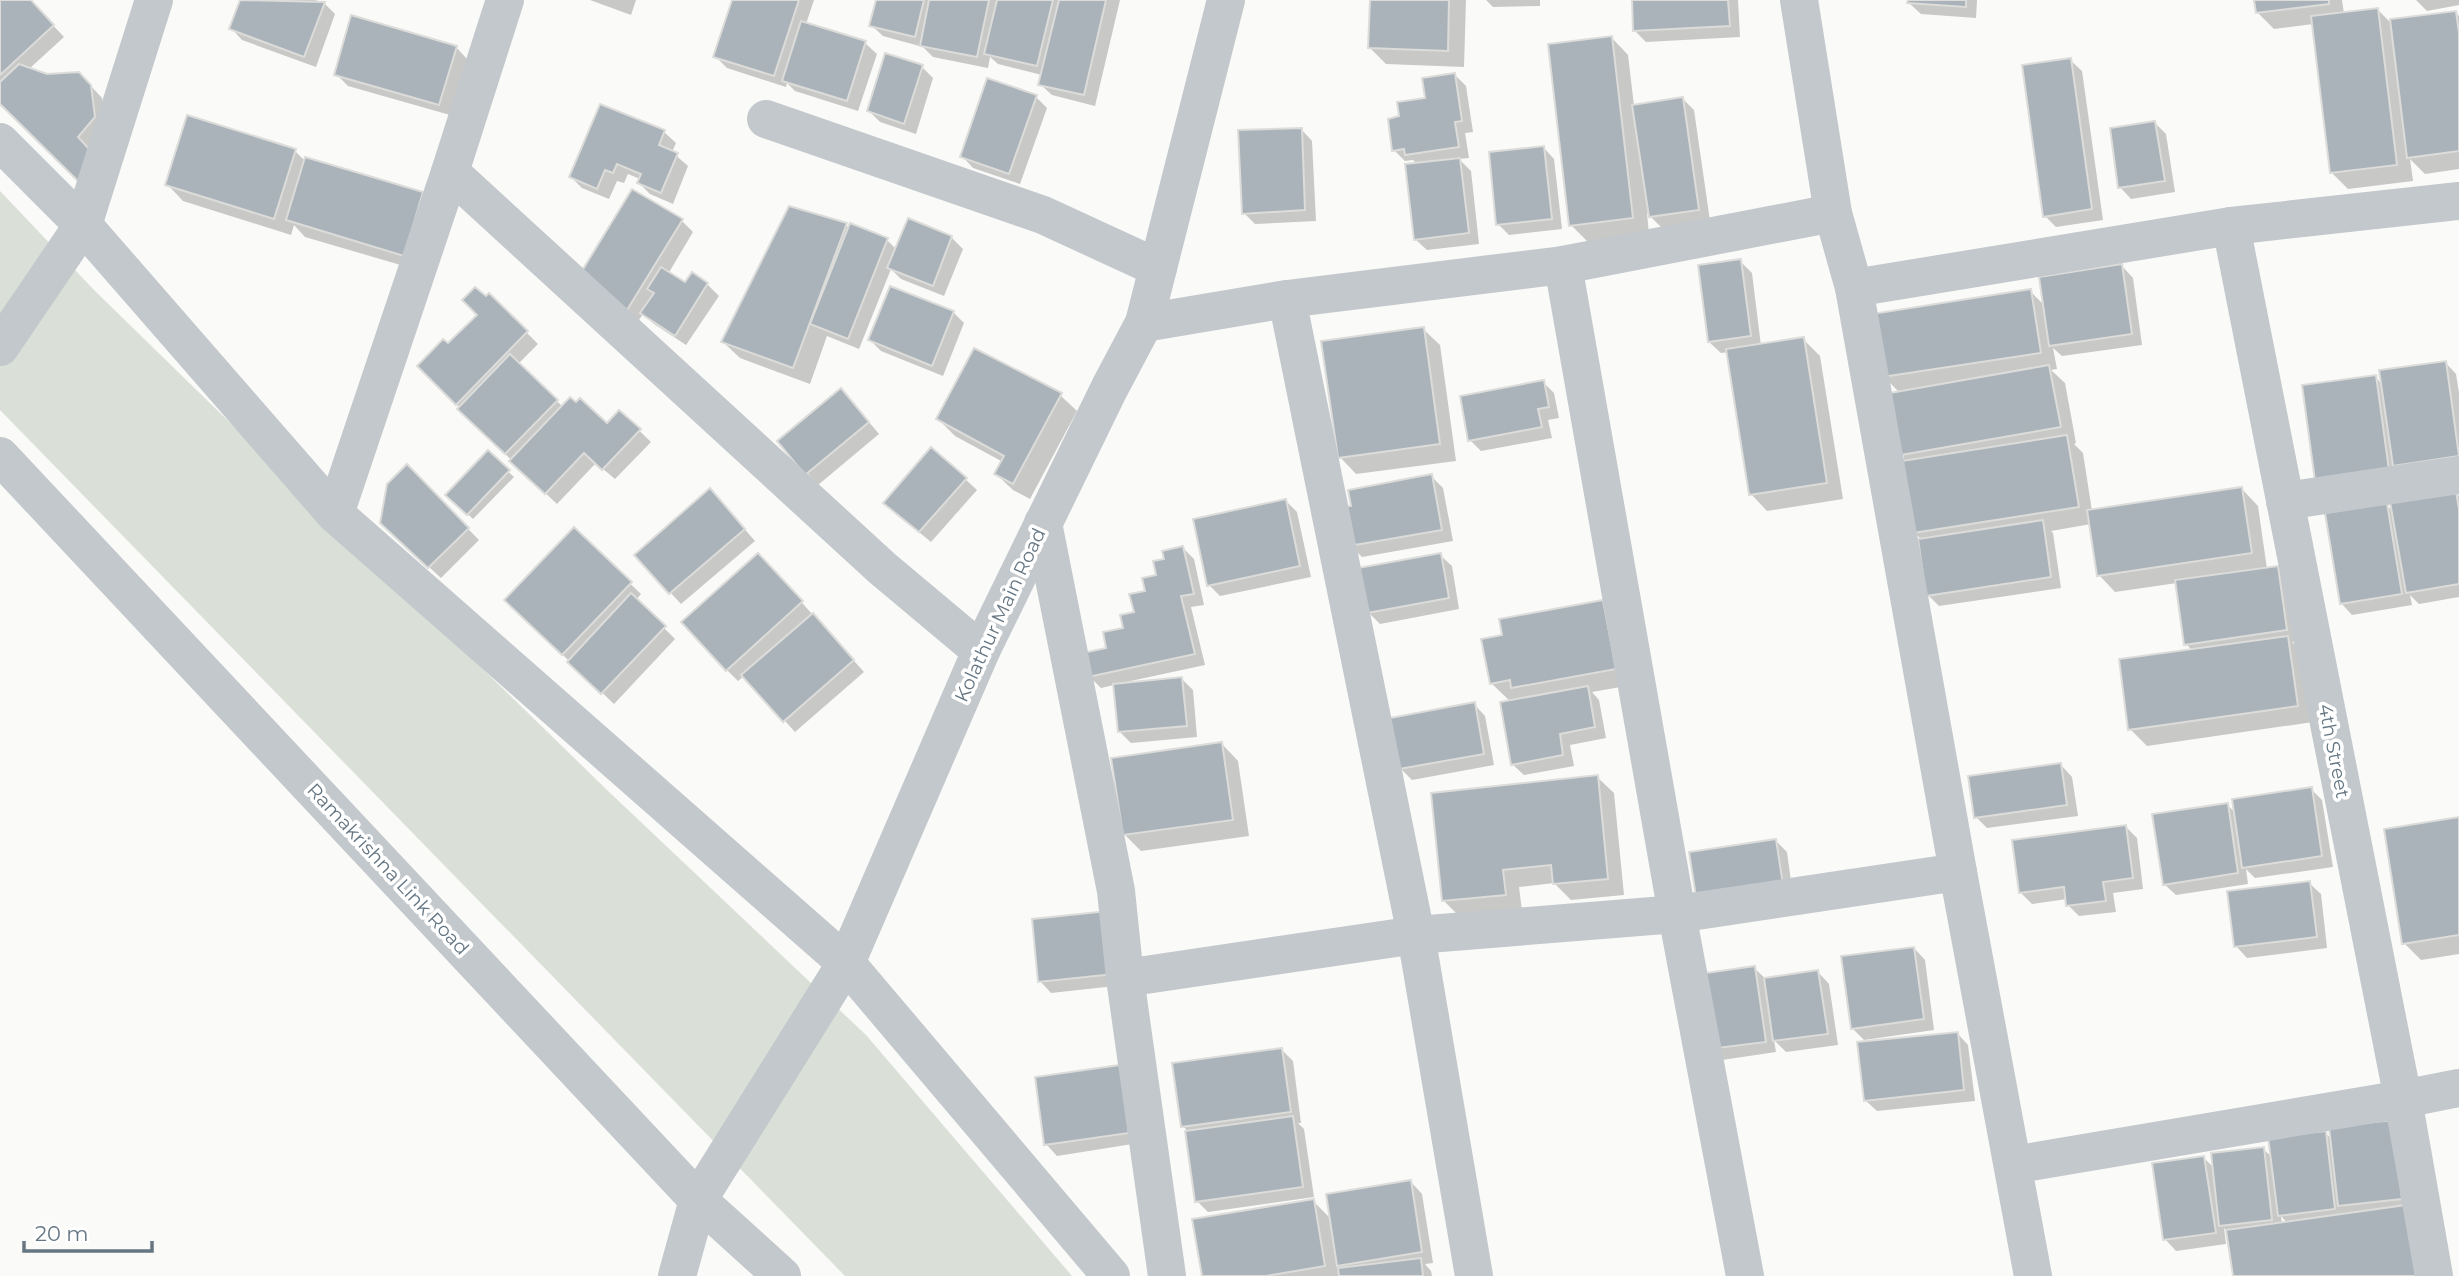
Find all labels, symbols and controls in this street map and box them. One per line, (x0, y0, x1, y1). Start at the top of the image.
street label: Kolathur Main Road (950, 524, 1050, 706)
street label: 4th Street (2314, 702, 2354, 800)
street label: Ramakrishna Link Road (302, 778, 474, 960)
scale bar (24, 1210, 152, 1254)
text: 20 m (35, 1221, 89, 1246)

